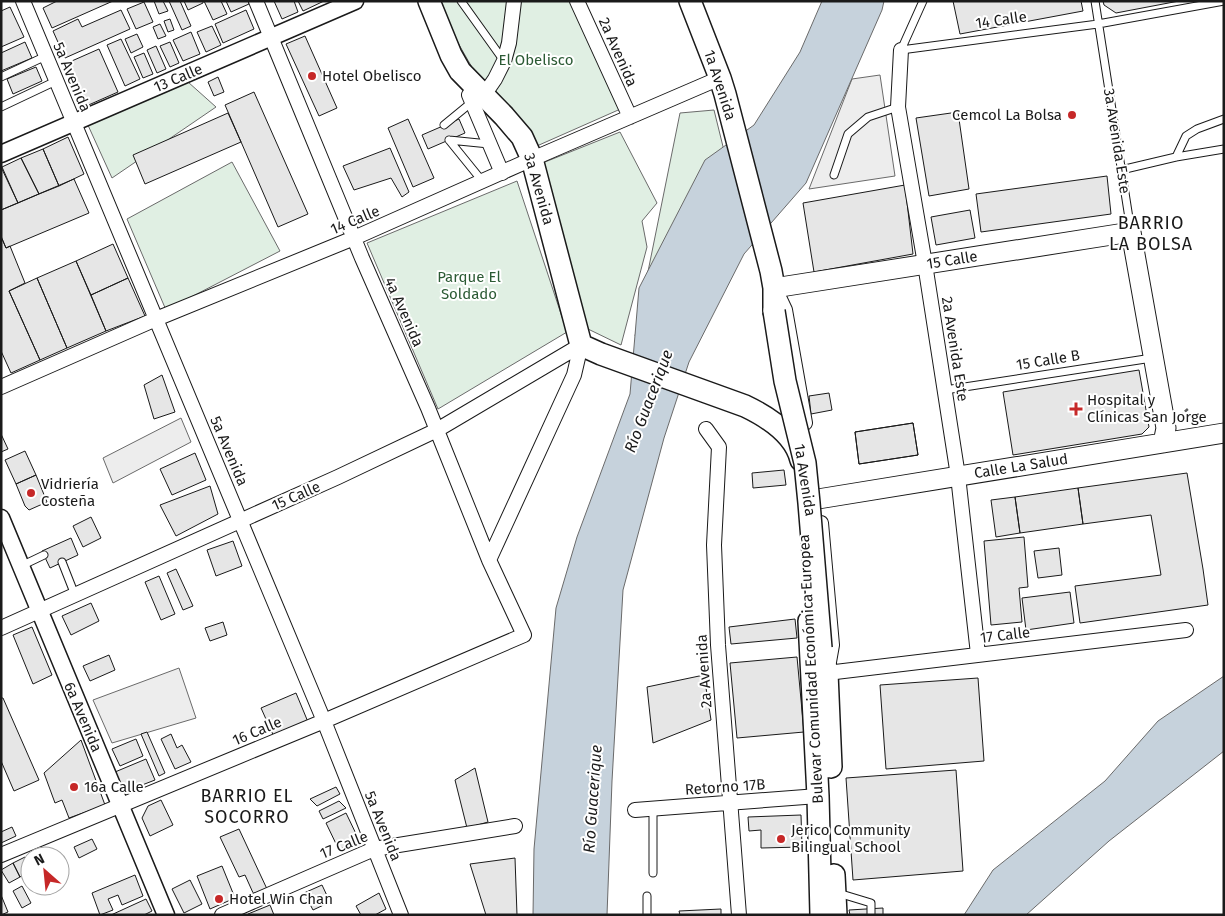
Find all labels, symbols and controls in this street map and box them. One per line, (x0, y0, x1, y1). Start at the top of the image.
street label: 14 Calle (974, 7, 1028, 33)
street label: 2a Avenida (595, 15, 641, 89)
street label: 5a Avenida (49, 39, 95, 115)
street label: 1a Avenida (700, 48, 740, 122)
park label: El Obelisco (498, 51, 574, 69)
street label: 13 Calle (151, 60, 205, 96)
place label: Hotel Obelisco (322, 67, 421, 85)
marker: Hotel Obelisco (306, 70, 318, 82)
street label: 3a Avenida Este (1100, 87, 1134, 195)
place label: Cemcol La Bolsa (952, 106, 1062, 124)
marker: Cemcol La Bolsa (1066, 109, 1078, 121)
street label: 3a Avenida (520, 151, 558, 227)
street label: 14 Calle (328, 202, 382, 238)
district label: BARRIO LA BOLSA (1109, 212, 1193, 255)
street label: 15 Calle (925, 247, 979, 273)
park label: Parque El Soldado (437, 268, 501, 303)
street label: 4a Avenida (381, 274, 427, 350)
street label: 2a Avenida Este (938, 295, 972, 403)
street label: 15 Calle B (1015, 346, 1081, 374)
water label: Río Guacerique (620, 347, 677, 455)
place label: Hospital y Clínicas San Jorge (1087, 391, 1207, 426)
marker: Hospital y Clínicas San Jorge (1069, 402, 1083, 416)
street label: 5a Avenida (206, 413, 252, 489)
street label: 1a Avenida (790, 443, 820, 517)
street label: Calle La Salud (973, 450, 1069, 482)
place label: Vidriería Costeña (41, 475, 99, 510)
street label: 15 Calle (269, 477, 323, 515)
marker: Vidriería Costeña (25, 487, 37, 499)
street label: Bulevar Comunidad Económica Europea (795, 534, 827, 804)
street label: 17 Calle (979, 623, 1031, 647)
street label: 2a Avenida (692, 634, 716, 708)
street label: 6a Avenida (60, 679, 106, 755)
street label: 16 Calle (230, 713, 284, 749)
water label: Río Guacerique (579, 744, 606, 854)
street label: Retorno 17B (684, 775, 766, 799)
place label: 16a Calle (84, 778, 144, 796)
marker: 16a Calle (68, 781, 80, 793)
district label: BARRIO EL SOCORRO (200, 785, 294, 828)
street label: 5a Avenida (361, 788, 405, 864)
place label: Jerico Community Bilingual School (791, 821, 911, 856)
street label: 17 Calle (317, 827, 371, 863)
marker: Jerico Community Bilingual School (775, 833, 787, 845)
north arrow (20, 846, 70, 896)
text: N (31, 850, 47, 870)
place label: Hotel Win Chan (229, 890, 333, 908)
marker: Hotel Win Chan (213, 893, 225, 905)

